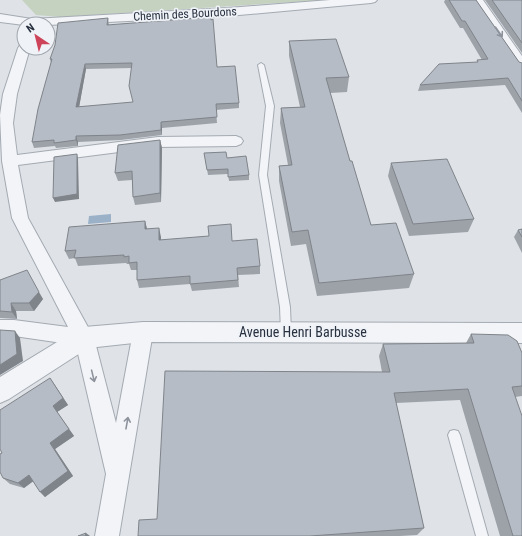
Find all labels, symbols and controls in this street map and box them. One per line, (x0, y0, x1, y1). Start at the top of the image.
street label: Chemin des Bourdons (133, 4, 237, 24)
north arrow (16, 16, 56, 56)
text: N (24, 21, 37, 35)
one-way arrow (495, 26, 503, 37)
street label: Avenue Henri Barbusse (239, 324, 367, 340)
one-way arrow (90, 369, 97, 382)
one-way arrow (123, 417, 131, 430)

